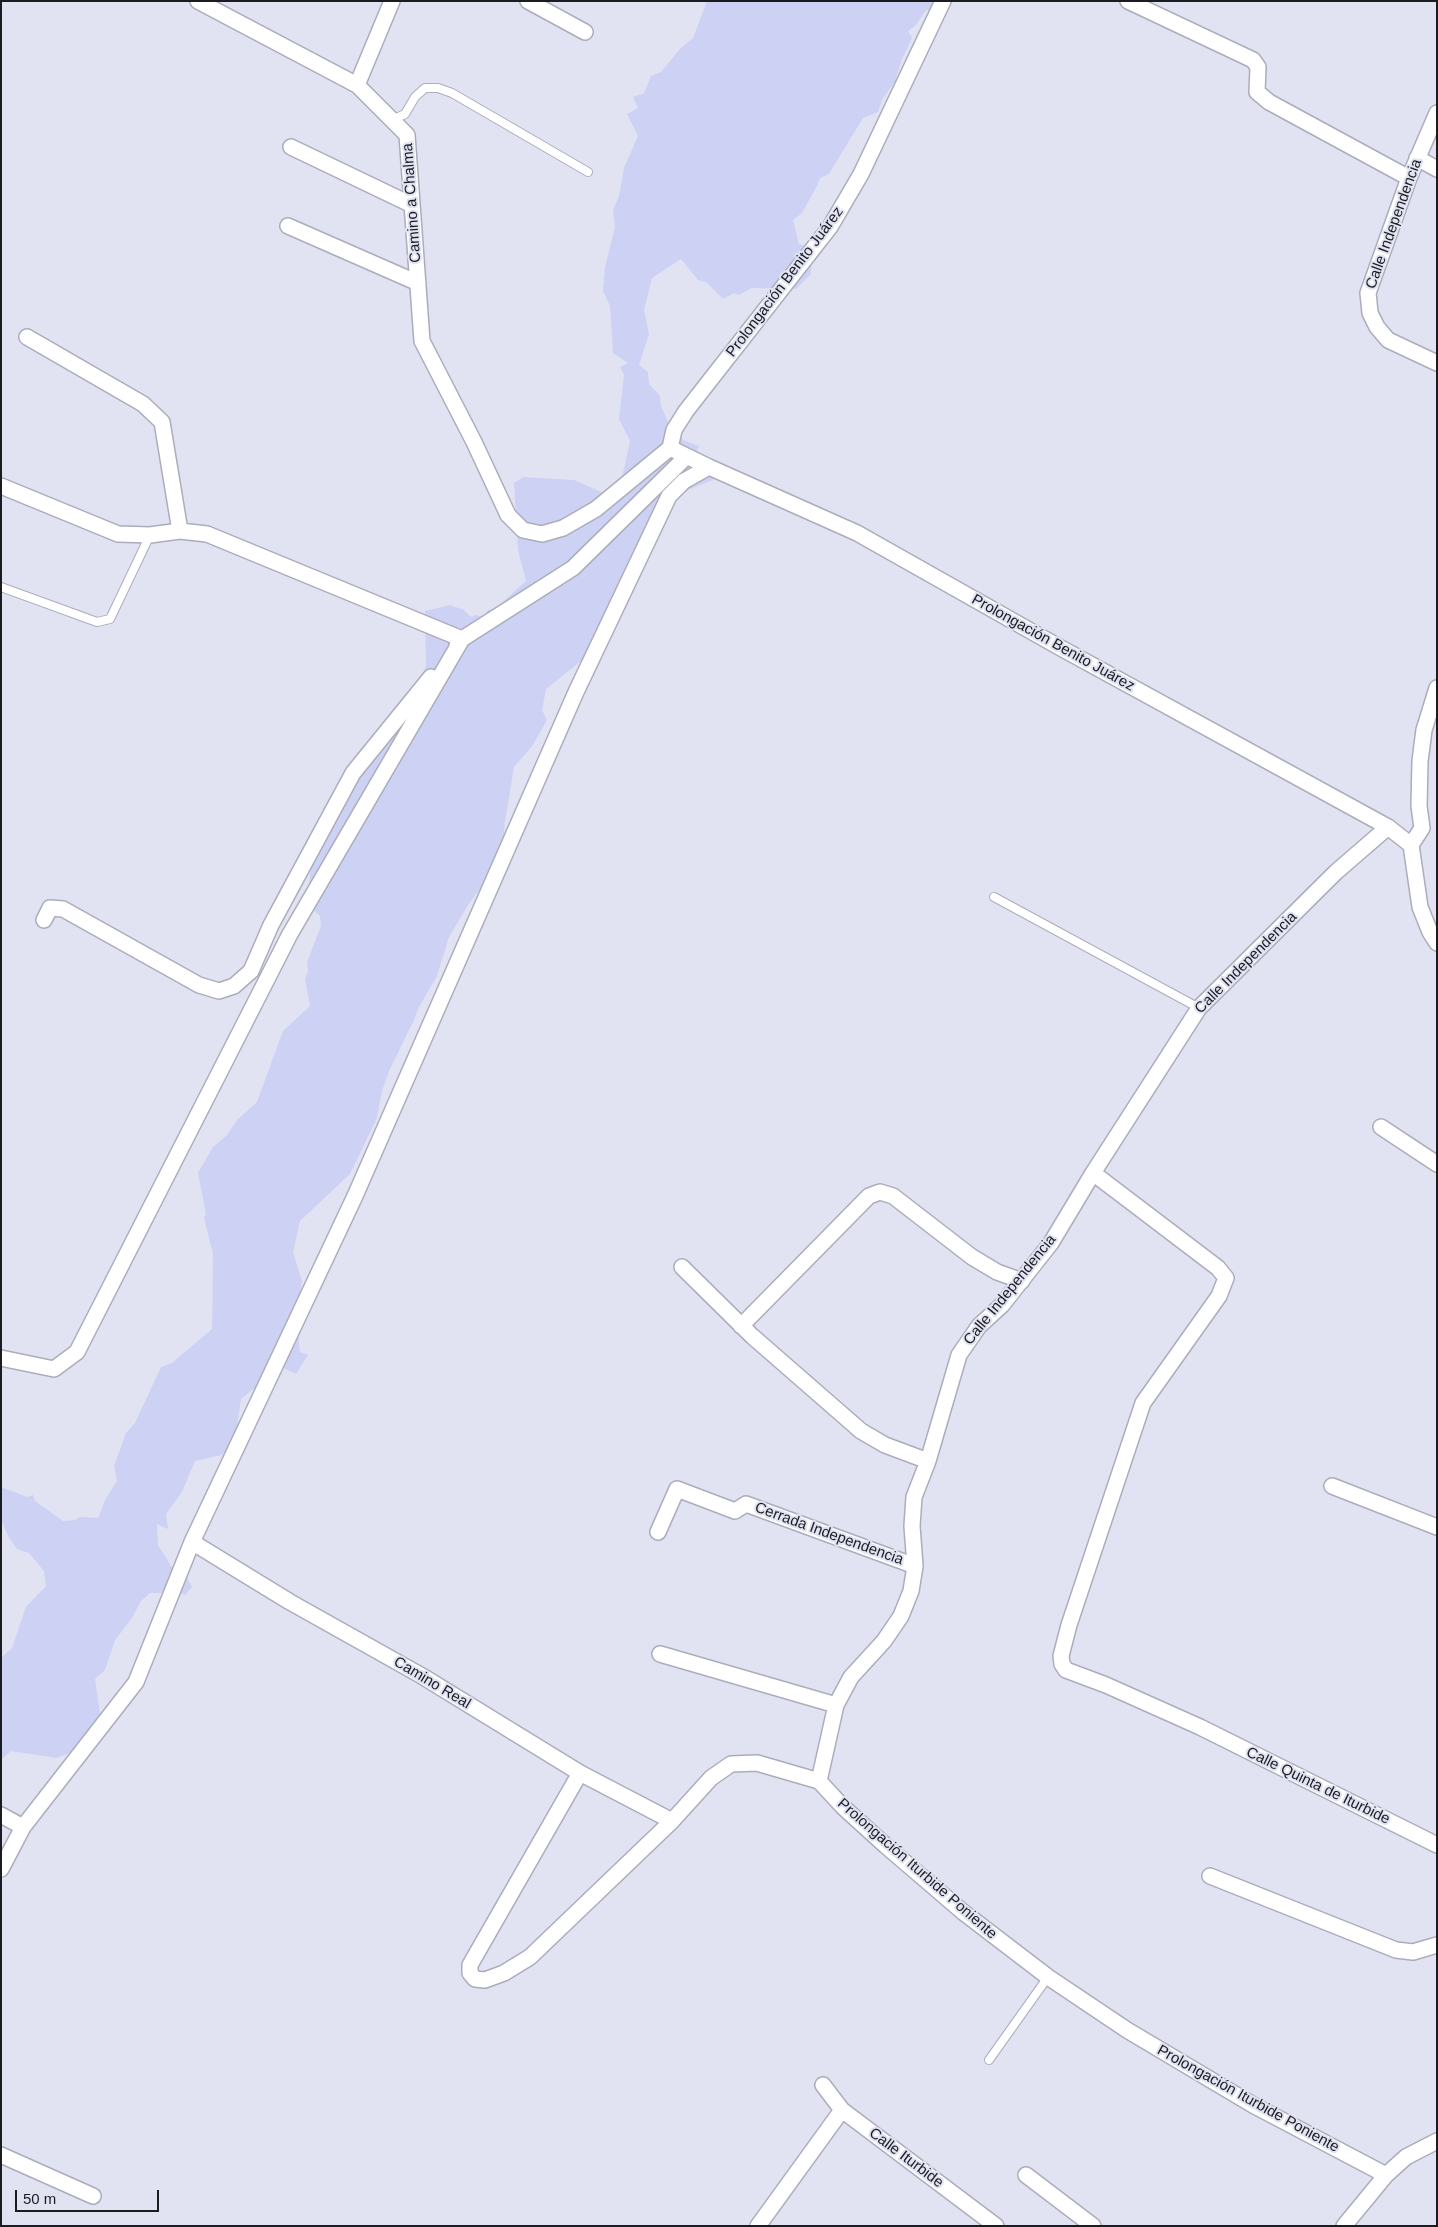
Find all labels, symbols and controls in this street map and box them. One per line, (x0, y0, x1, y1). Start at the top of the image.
street label: Camino a Chalma (399, 142, 425, 264)
street label: Calle Independencia (1362, 157, 1426, 291)
street label: Prolongación Benito Juárez (723, 203, 847, 361)
street label: Prolongación Benito Juárez (968, 591, 1138, 695)
street label: Calle Independencia (1191, 908, 1301, 1018)
street label: Calle Independencia (960, 1231, 1060, 1349)
street label: Cerrada Independencia (752, 1499, 906, 1569)
street label: Camino Real (390, 1653, 474, 1713)
street label: Calle Quinta de Iturbide (1243, 1743, 1393, 1829)
street label: Prolongación Iturbide Poniente (834, 1795, 1000, 1943)
street label: Prolongación Iturbide Poniente (1154, 2041, 1342, 2157)
street label: Calle Iturbide (865, 2124, 947, 2192)
scale bar (18, 2180, 161, 2212)
text: 50 m (23, 2190, 56, 2207)

